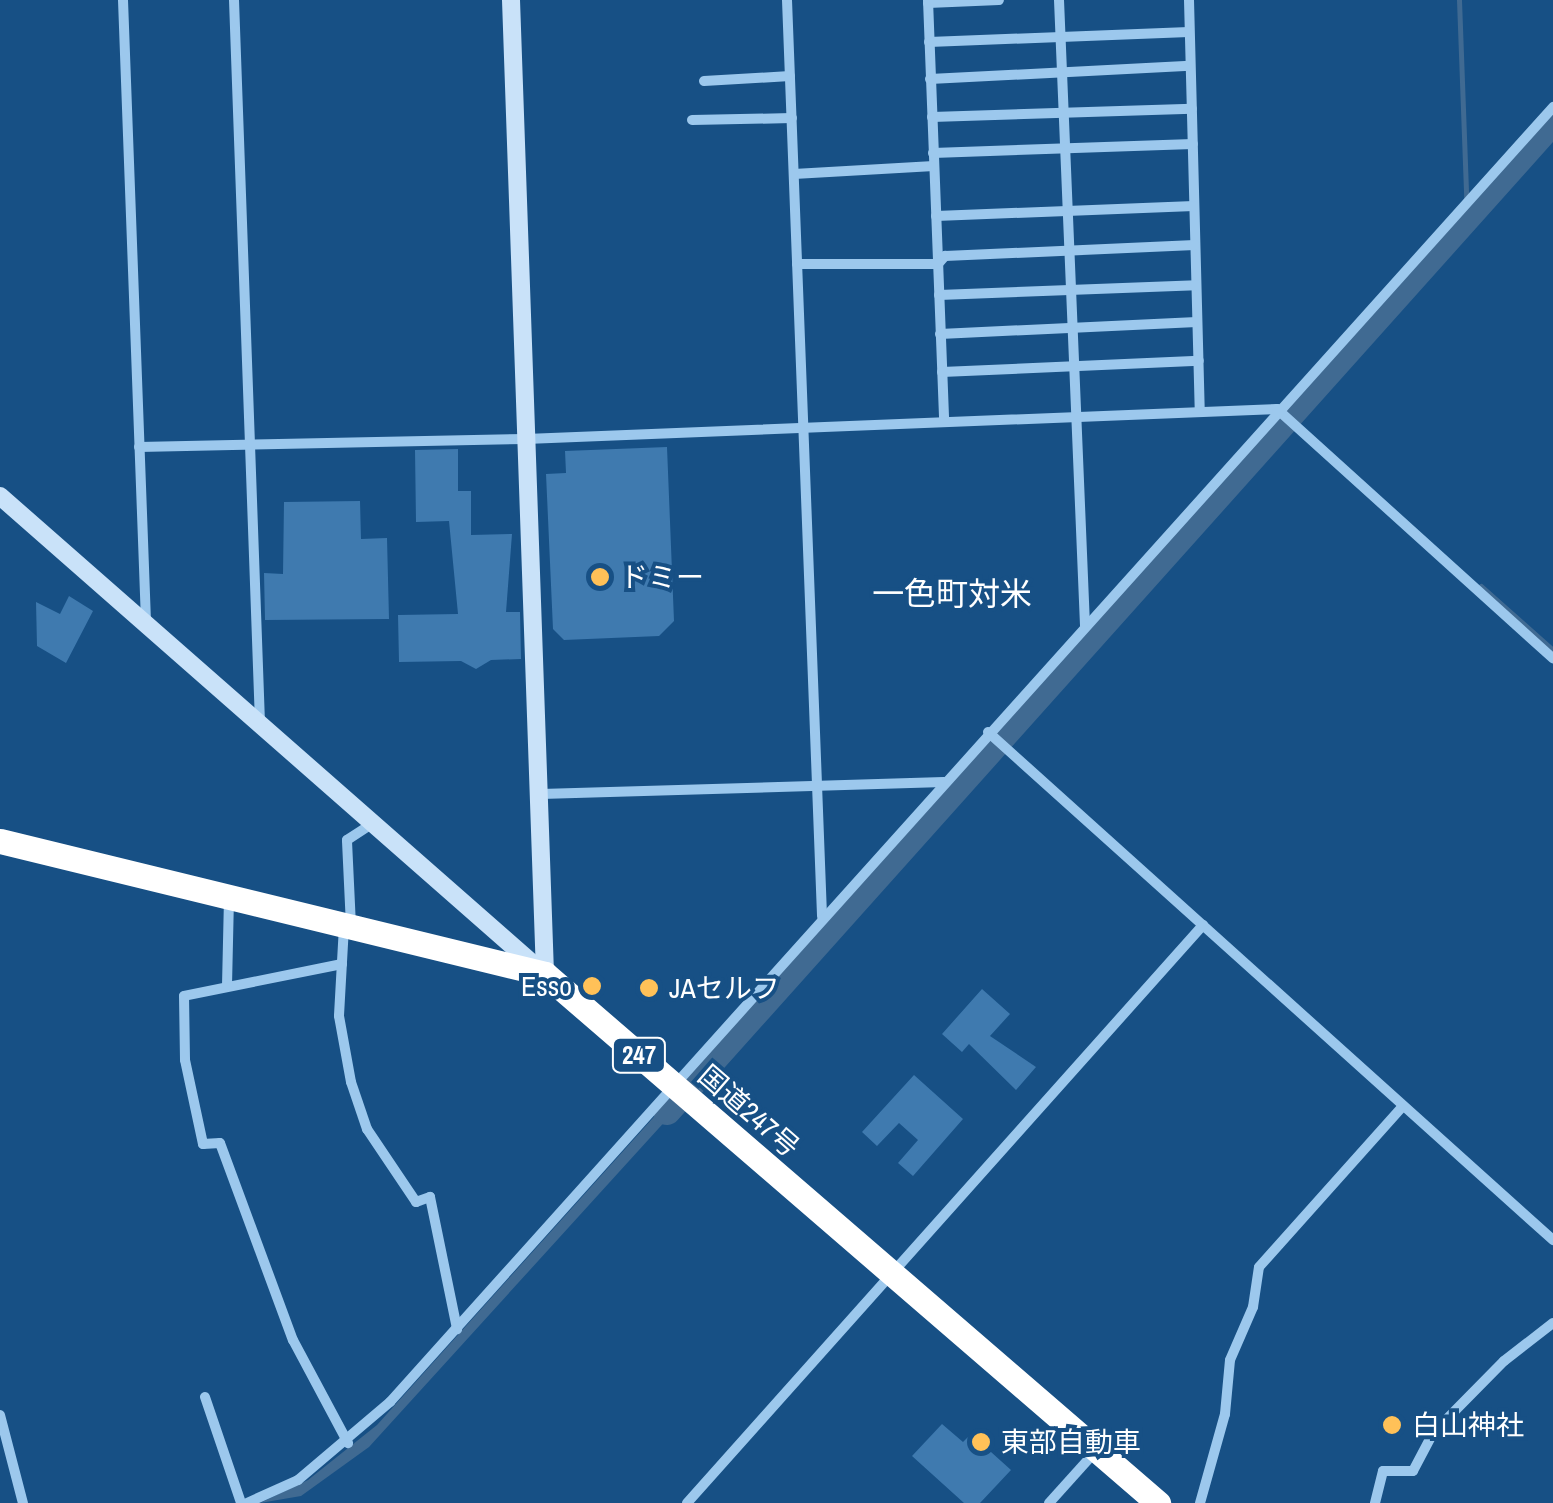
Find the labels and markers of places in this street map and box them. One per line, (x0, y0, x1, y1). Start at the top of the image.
place label: ドミー (620, 560, 704, 594)
marker: ドミー (589, 566, 611, 588)
place label: Esso (521, 969, 572, 1003)
place label: JAセルフ (669, 971, 780, 1005)
marker: Esso (581, 975, 603, 997)
marker: JAセルフ (638, 977, 660, 999)
place label: 白山神社 (1412, 1408, 1524, 1442)
marker: 白山神社 (1381, 1414, 1403, 1436)
place label: 東部自動車 (1001, 1425, 1141, 1459)
marker: 東部自動車 (970, 1431, 992, 1453)

